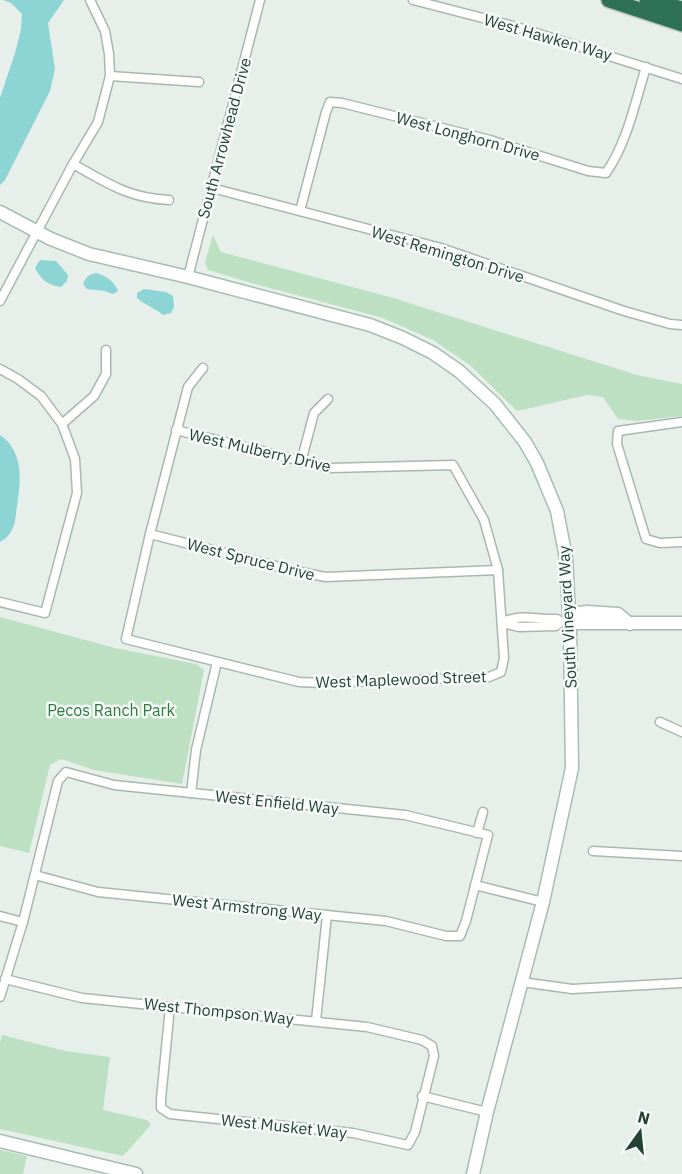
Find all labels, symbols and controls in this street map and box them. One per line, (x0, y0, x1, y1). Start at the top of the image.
street label: West Hawken Way (482, 9, 614, 65)
street label: South Arrowhead Drive (193, 55, 255, 221)
street label: West Longhorn Drive (394, 107, 542, 165)
street label: West Remington Drive (369, 221, 527, 287)
street label: West Mulberry Drive (187, 424, 333, 476)
street label: West Spruce Drive (185, 533, 317, 585)
street label: South Vineyard Way (553, 545, 581, 689)
street label: West Maplewood Street (315, 666, 487, 692)
park label: Pecos Ranch Park (47, 700, 175, 720)
street label: West Enfield Way (214, 786, 340, 818)
street label: West Armstrong Way (171, 889, 323, 925)
street label: West Thompson Way (143, 993, 295, 1029)
north arrow (610, 1102, 670, 1162)
text: N (636, 1106, 652, 1129)
street label: West Musket Way (220, 1109, 348, 1143)

